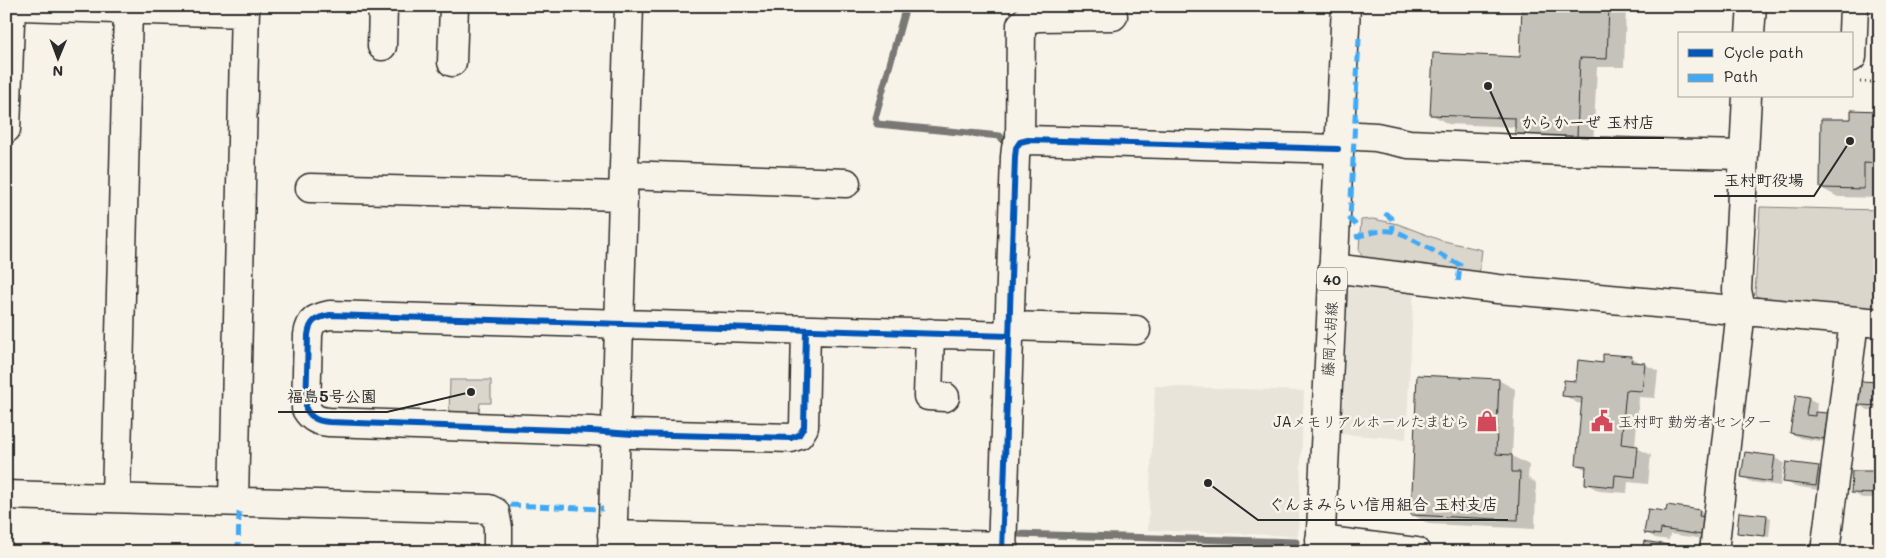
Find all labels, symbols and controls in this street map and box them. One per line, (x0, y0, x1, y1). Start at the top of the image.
north arrow (32, 32, 82, 82)
legend (1678, 32, 1854, 98)
text: Cycle path (1724, 42, 1803, 62)
text: N (52, 62, 63, 81)
text: Path (1724, 66, 1758, 86)
callout: からかーぜ 玉村店 (1511, 107, 1664, 138)
text: からかーぜ 玉村店 (1521, 111, 1655, 132)
callout: 玉村町役場 (1714, 165, 1814, 196)
text: 玉村町役場 (1724, 169, 1804, 190)
road number: 40 (1317, 268, 1347, 290)
street label: 藤岡大胡線 (1317, 301, 1341, 377)
callout: 福島5号公園 (278, 381, 387, 412)
text: 福島5号公園 (287, 385, 377, 406)
shop icon: JAメモリアルホールたまむら (1474, 408, 1500, 434)
public building icon: 玉村町 勤労者センター (1589, 408, 1615, 434)
place label: JAメモリアルホールたまむら (1273, 411, 1470, 431)
place label: 玉村町 勤労者センター (1618, 411, 1772, 431)
callout: ぐんまみらい信用組合 玉村支店 (1258, 489, 1508, 520)
text: ぐんまみらい信用組合 玉村支店 (1268, 493, 1498, 514)

